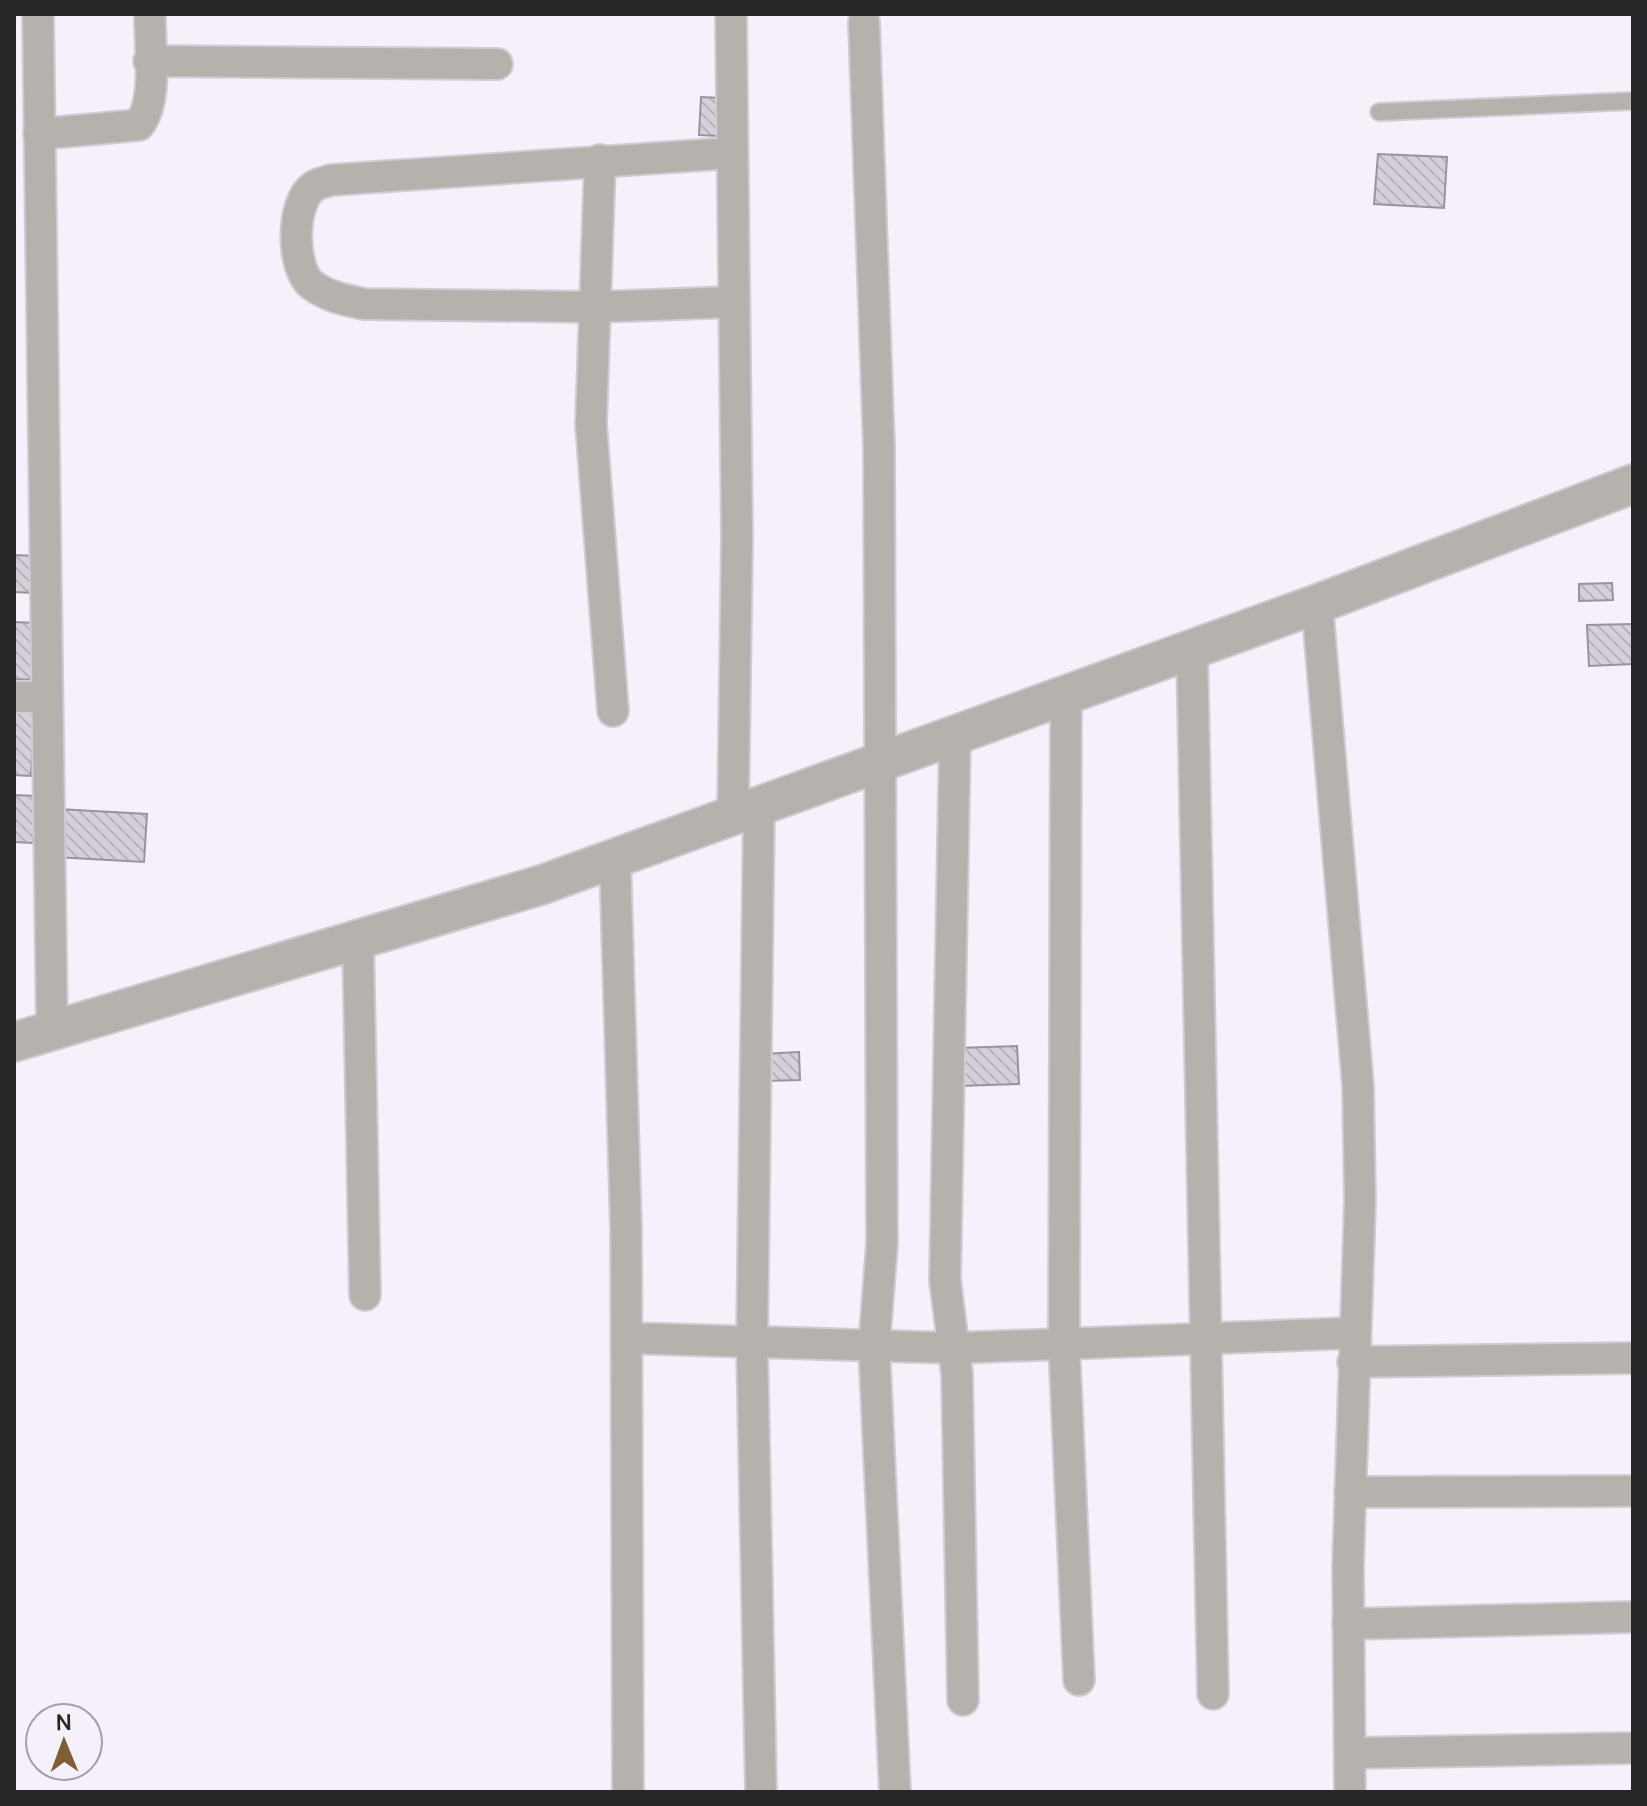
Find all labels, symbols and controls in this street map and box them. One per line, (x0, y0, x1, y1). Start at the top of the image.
north arrow (24, 1702, 104, 1782)
text: N (55, 1707, 72, 1737)

